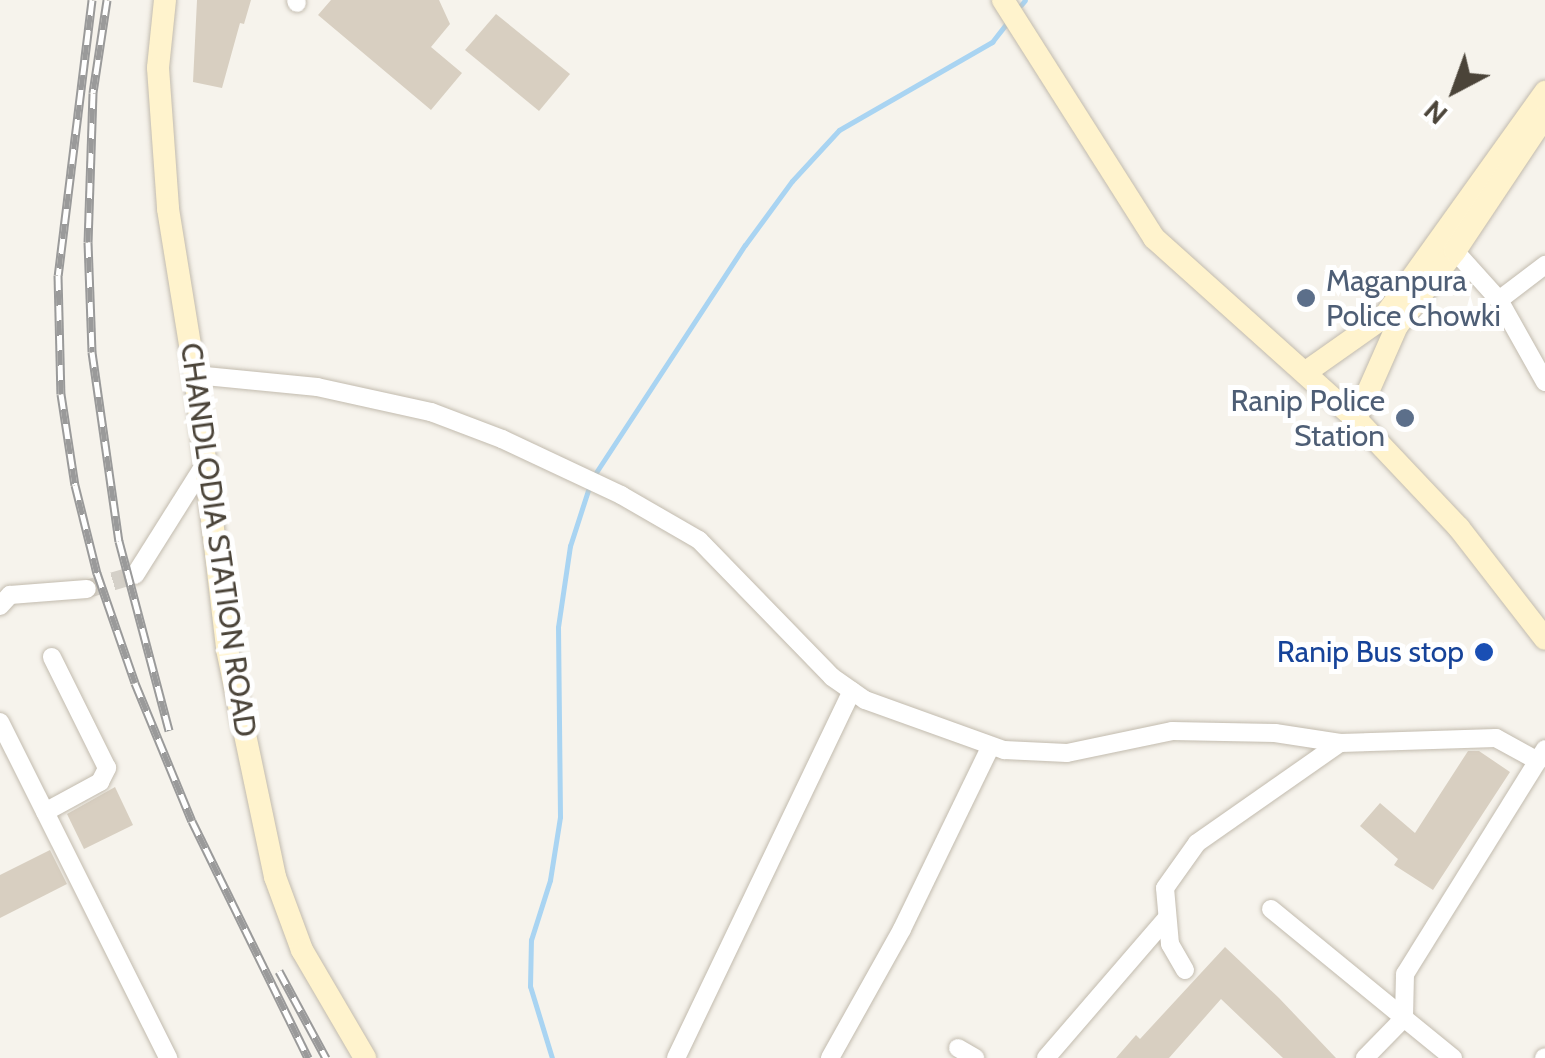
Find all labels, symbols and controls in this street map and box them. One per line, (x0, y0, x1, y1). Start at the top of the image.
north arrow (1405, 40, 1505, 140)
text: N (1417, 93, 1454, 132)
place label: Maganpura Police Chowki (1326, 263, 1501, 334)
marker: Maganpura Police Chowki (1295, 287, 1317, 309)
street label: CHANDLODIA STATION ROAD (173, 341, 263, 739)
place label: Ranip Police Station (1231, 383, 1385, 454)
marker: Ranip Police Station (1394, 407, 1416, 429)
place label: Ranip Bus stop (1277, 634, 1464, 670)
marker: Ranip Bus stop (1473, 641, 1495, 663)

